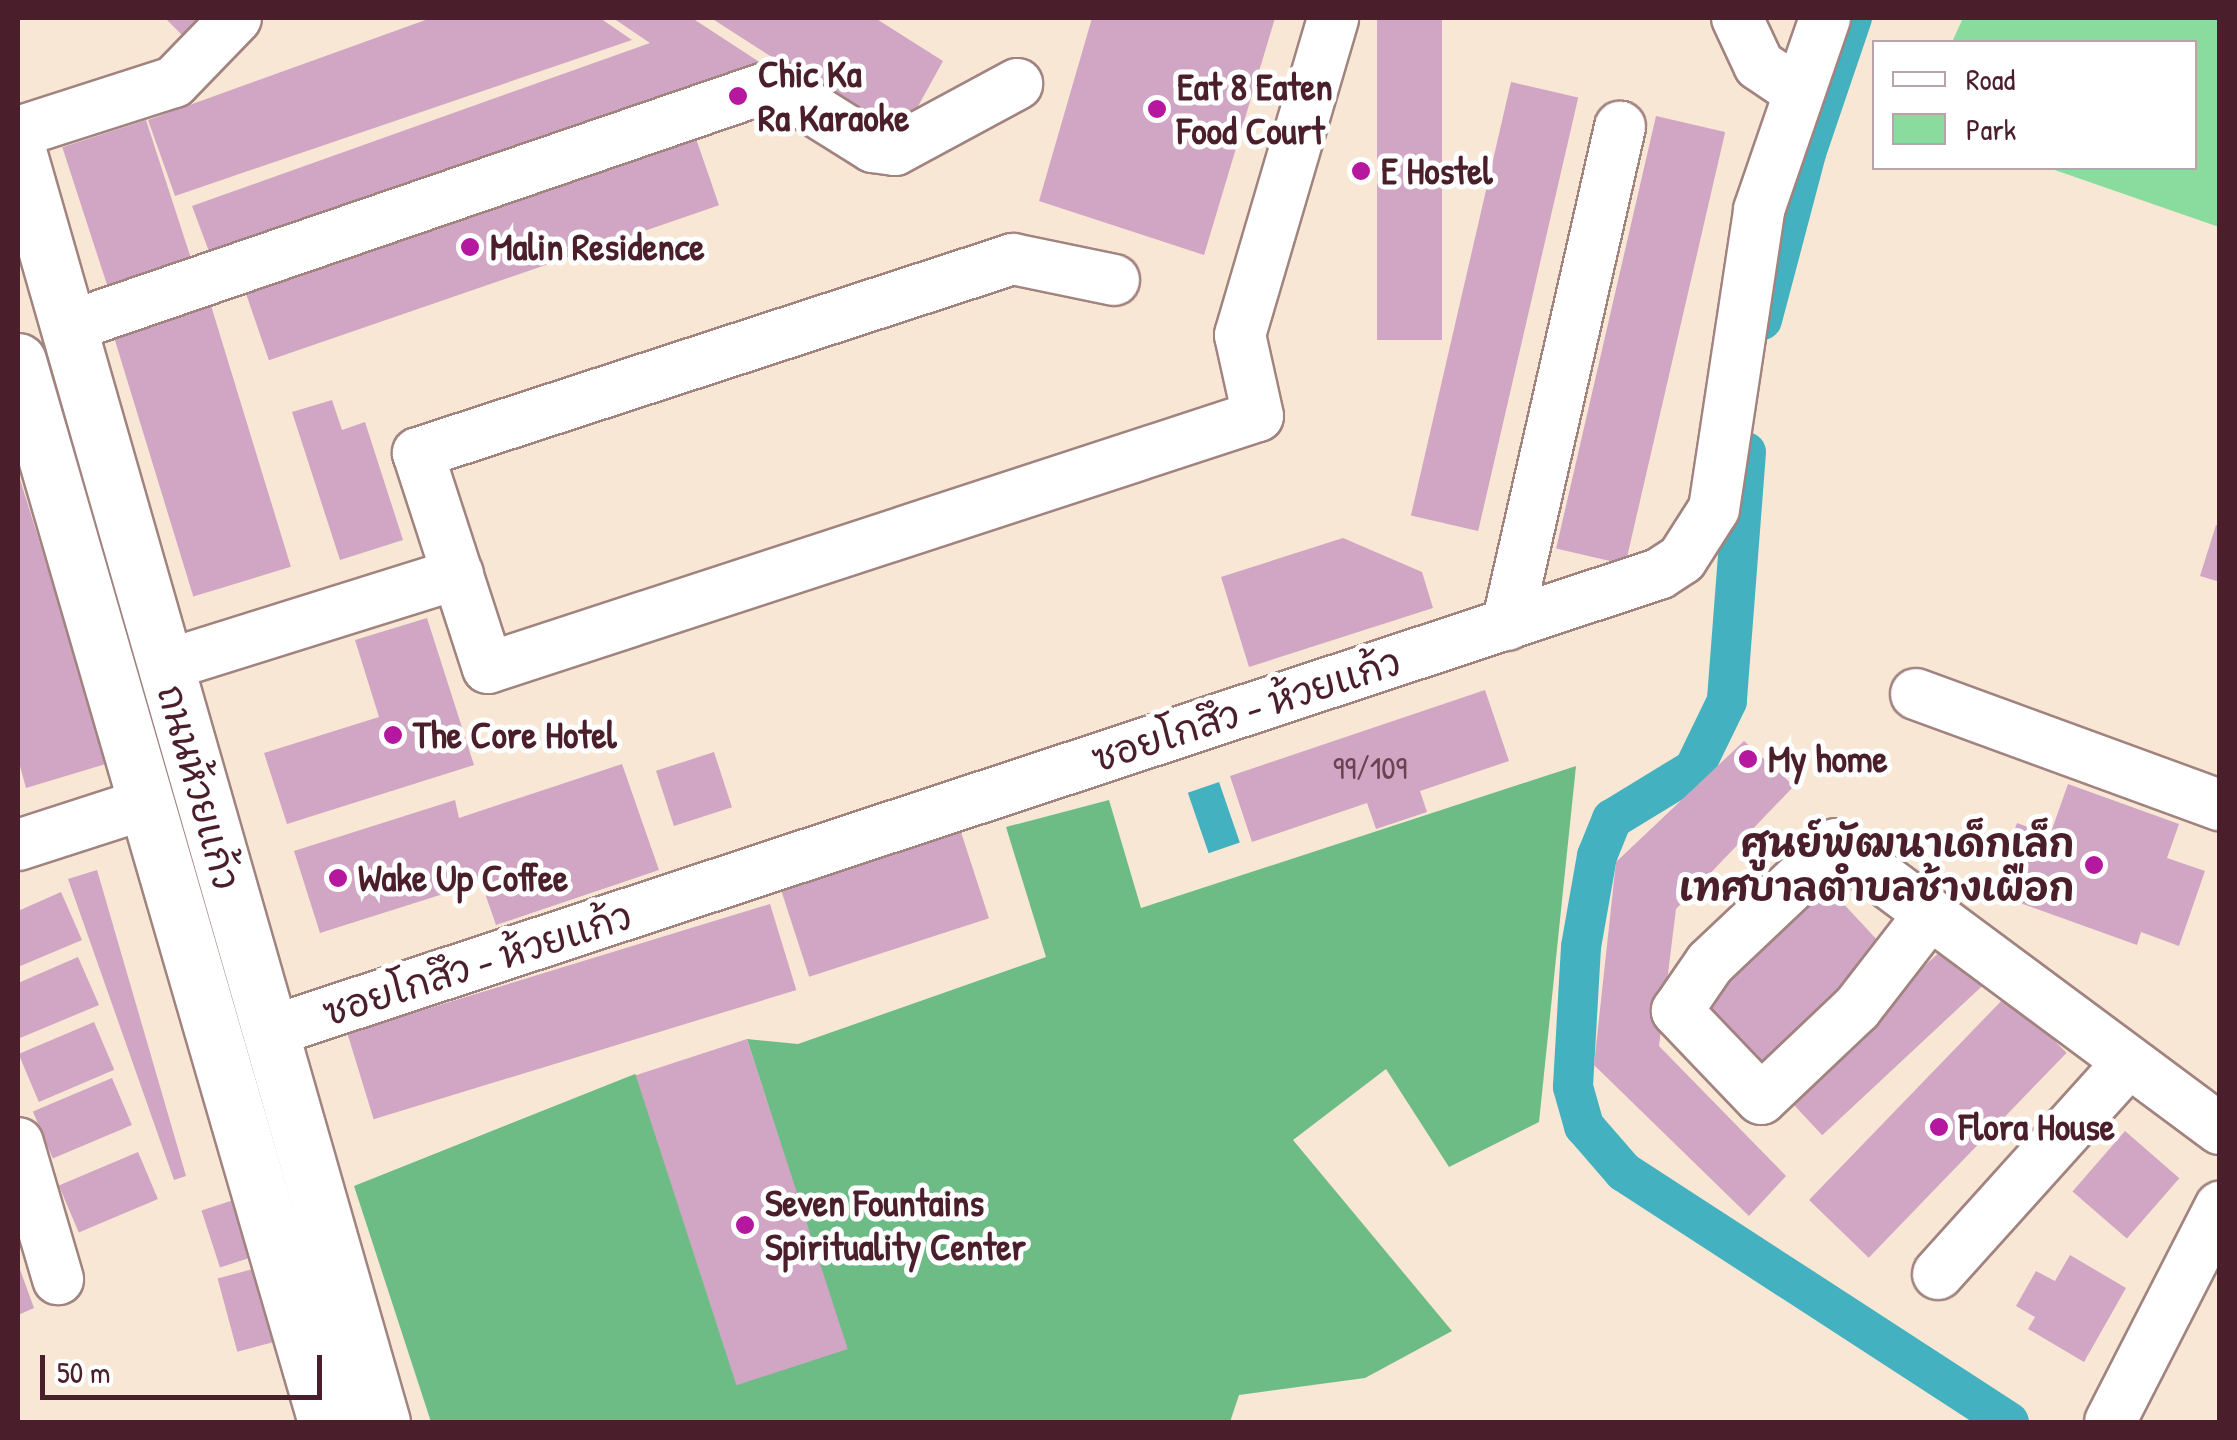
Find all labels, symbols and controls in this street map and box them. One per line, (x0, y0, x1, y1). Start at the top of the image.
legend (1872, 40, 2197, 170)
place label: Chic Ka Ra Karaoke (758, 51, 909, 140)
text: Road (1966, 59, 2015, 99)
place label: Eat 8 Eaten Food Court (1177, 64, 1333, 153)
marker: Chic Ka Ra Karaoke (727, 85, 749, 107)
marker: Eat 8 Eaten Food Court (1146, 98, 1168, 120)
text: Park (1966, 109, 2016, 149)
place label: E Hostel (1381, 148, 1493, 194)
marker: E Hostel (1350, 160, 1372, 182)
place label: Malin Residence (490, 224, 705, 270)
marker: Malin Residence (459, 236, 481, 258)
street label: ซอยโกสึว - ห้วยแก้ว (1086, 639, 1406, 781)
street label: ถนนห้วยแก้ว (148, 680, 250, 894)
place label: The Core Hotel (413, 712, 617, 758)
marker: The Core Hotel (382, 724, 404, 746)
place label: My home (1768, 736, 1888, 782)
marker: My home (1737, 748, 1759, 770)
house number: 99/109 (1333, 749, 1407, 787)
place label: ศูนย์พัฒนาเด็กเล็ก เทศบาลตำบลช้างเผือก (1679, 820, 2074, 909)
marker: ศูนย์พัฒนาเด็กเล็ก เทศบาลตำบลช้างเผือก (2083, 854, 2105, 876)
place label: Wake Up Coffee (358, 855, 568, 901)
marker: Wake Up Coffee (327, 867, 349, 889)
street label: ซอยโกสึว - ห้วยแก้ว (317, 893, 637, 1035)
place label: Flora House (1959, 1104, 2115, 1150)
marker: Flora House (1928, 1116, 1950, 1138)
place label: Seven Fountains Spirituality Center (765, 1180, 1026, 1270)
marker: Seven Fountains Spirituality Center (734, 1214, 756, 1236)
scale bar (45, 1335, 328, 1397)
text: 50 m (57, 1352, 110, 1392)

